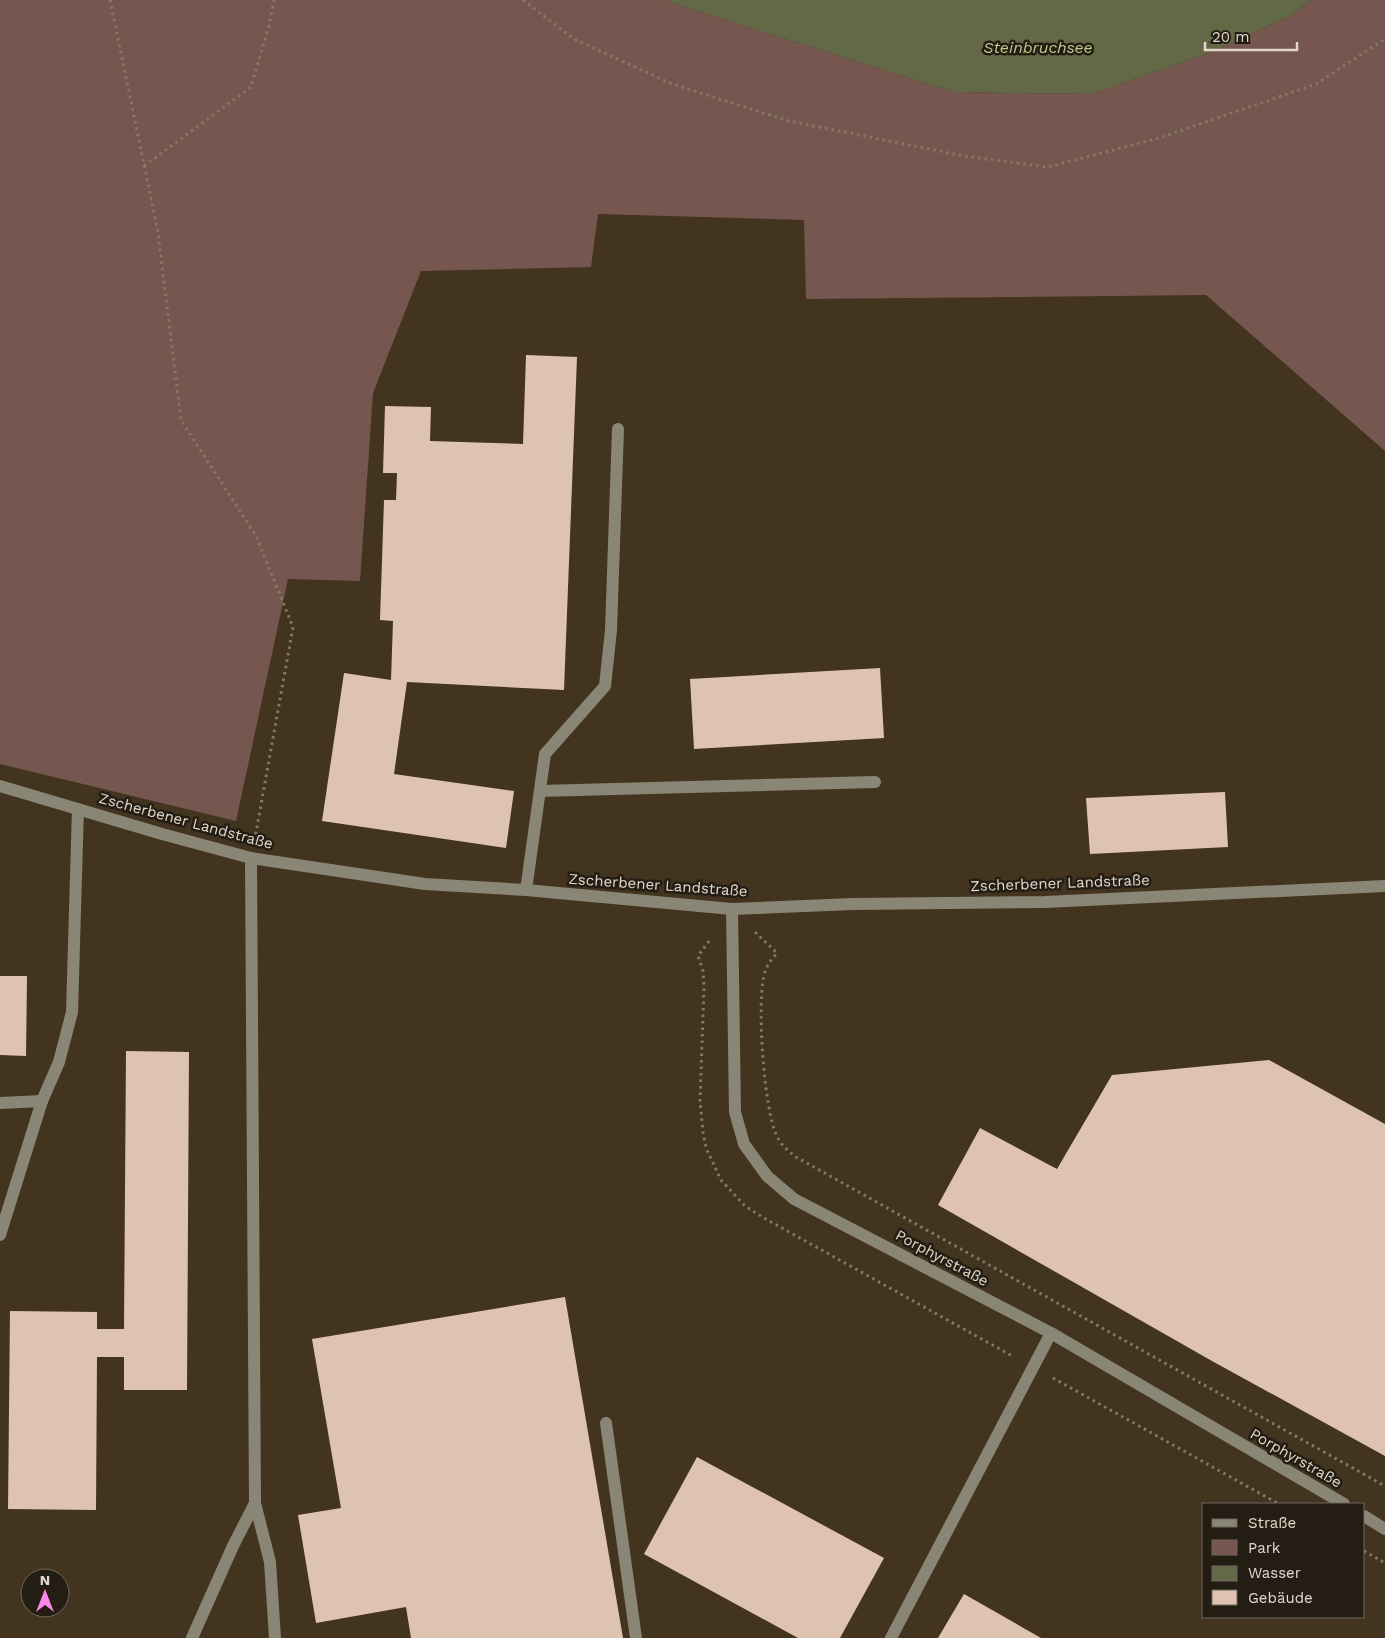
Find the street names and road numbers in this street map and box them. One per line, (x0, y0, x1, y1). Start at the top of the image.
street label: Zscherbener Landstraße (97, 789, 275, 853)
street label: Zscherbener Landstraße (568, 870, 748, 900)
street label: Zscherbener Landstraße (970, 871, 1150, 895)
street label: Porphyrstraße (892, 1226, 992, 1290)
street label: Porphyrstraße (1247, 1425, 1345, 1491)

